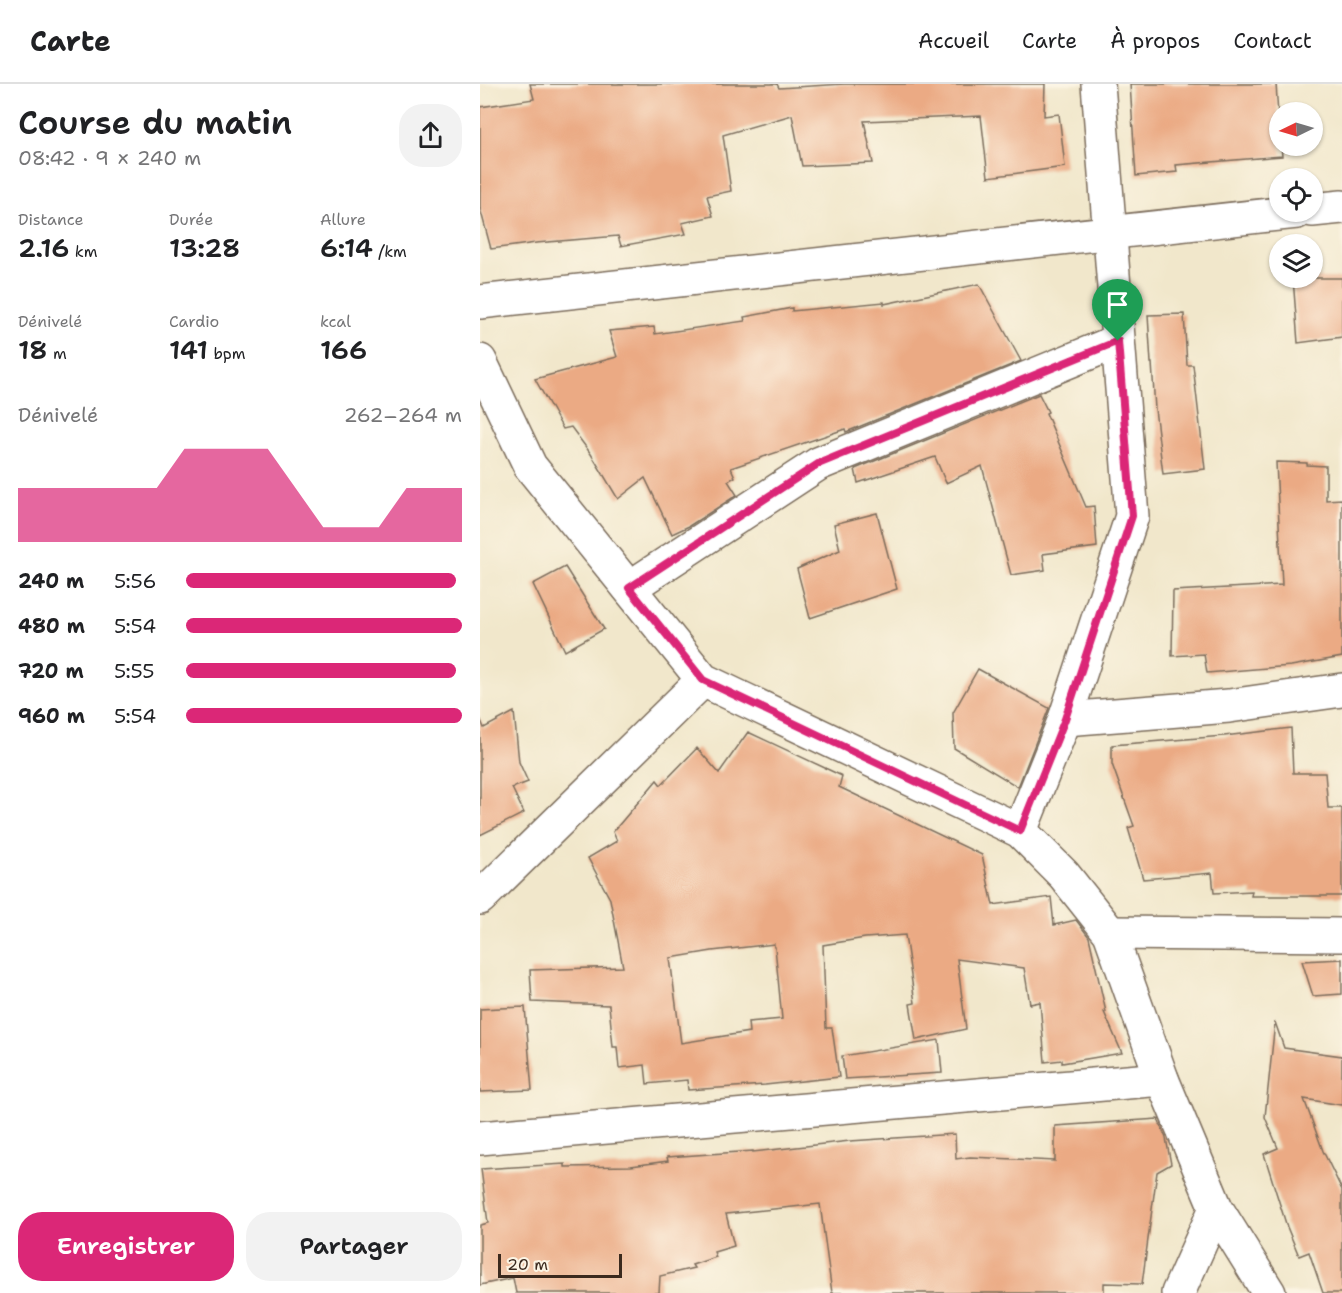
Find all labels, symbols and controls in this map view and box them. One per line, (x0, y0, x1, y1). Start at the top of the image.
text: Carte (30, 22, 111, 60)
text: Accueil (918, 27, 989, 55)
text: Carte (1022, 27, 1077, 55)
text: À propos (1110, 27, 1200, 55)
text: Contact (1233, 27, 1312, 55)
text: Course du matin (18, 100, 292, 145)
north arrow (1269, 102, 1323, 156)
map controls (1269, 102, 1323, 288)
button: share (399, 104, 462, 167)
text: 08:42 · 9 × 240 m (18, 145, 201, 171)
button: locate (1269, 168, 1323, 222)
text: Distance (18, 209, 84, 230)
text: Durée (169, 209, 213, 230)
text: Allure (320, 209, 366, 230)
text: 2.16 (18, 230, 69, 265)
text: 13:28 (169, 230, 240, 265)
text: 6:14 (320, 230, 373, 265)
button: layers (1269, 234, 1323, 288)
text: km (69, 241, 98, 262)
text: /km (373, 241, 407, 262)
pin (1092, 279, 1143, 341)
icon: arrive (1101, 288, 1134, 321)
text: Dénivelé (18, 311, 82, 332)
text: Cardio (169, 311, 219, 332)
text: kcal (320, 311, 351, 332)
text: 18 (18, 332, 48, 367)
text: 141 (169, 332, 208, 367)
text: 166 (320, 332, 367, 367)
text: m (48, 343, 67, 364)
text: bpm (208, 343, 246, 364)
text: Dénivelé (18, 402, 98, 428)
text: 262–264 m (344, 402, 462, 428)
text: 240 m (18, 568, 84, 594)
text: 5:56 (114, 568, 157, 594)
text: 480 m (18, 613, 85, 639)
text: 5:54 (114, 613, 156, 639)
text: 720 m (18, 658, 84, 684)
text: 5:55 (114, 658, 154, 684)
text: 960 m (18, 703, 85, 729)
text: 5:54 (114, 703, 156, 729)
button: Enregistrer (18, 1212, 234, 1281)
button: Partager (246, 1212, 462, 1281)
scale bar (498, 1251, 622, 1278)
text: 20 m (507, 1254, 548, 1275)

